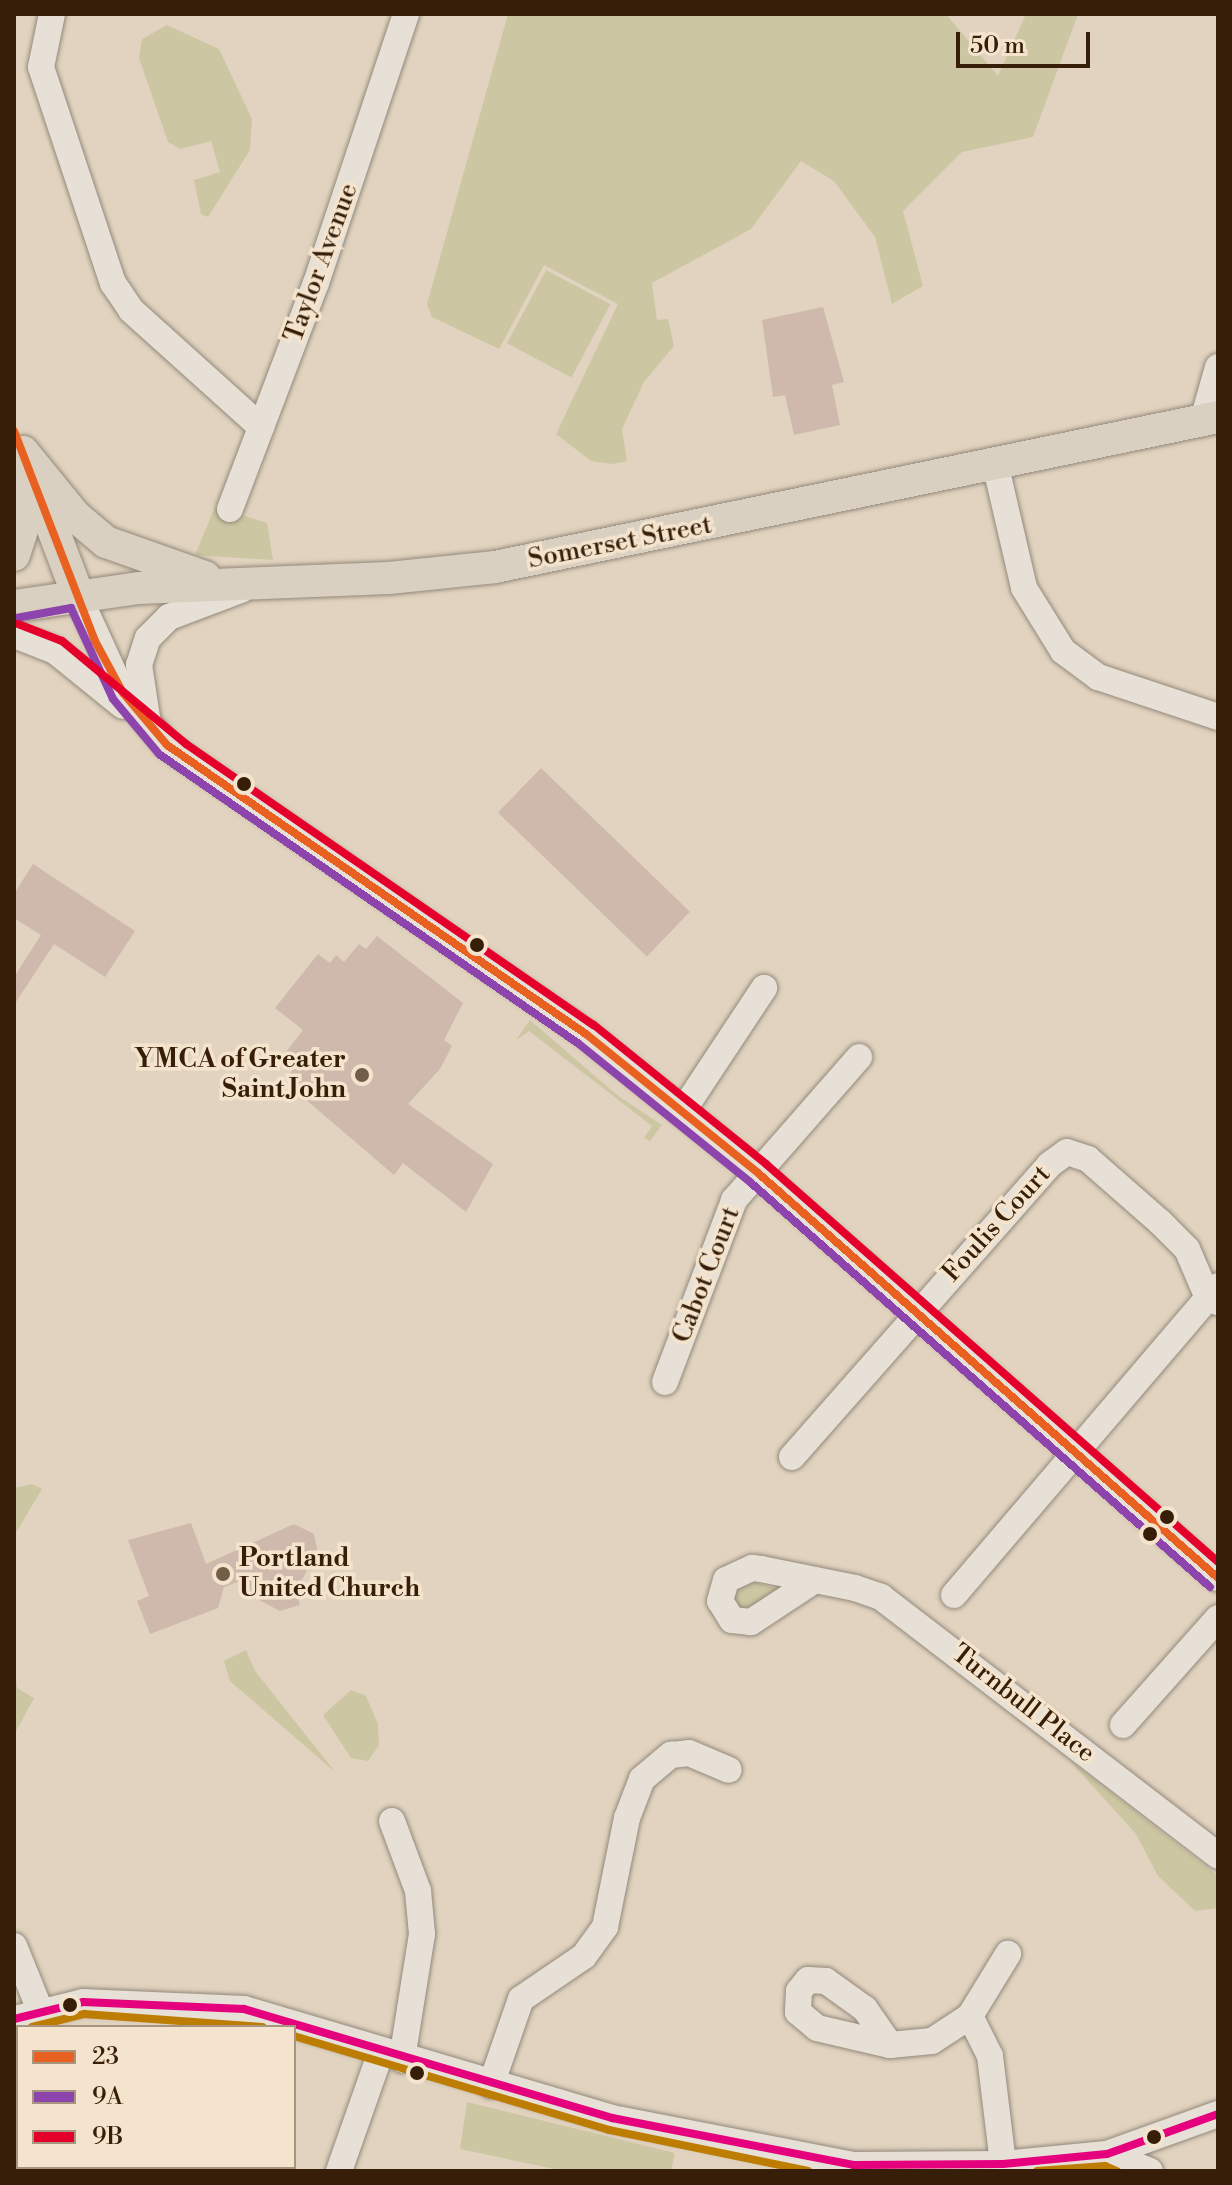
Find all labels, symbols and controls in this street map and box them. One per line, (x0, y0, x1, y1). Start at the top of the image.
scale bar (960, 16, 1094, 66)
text: 50 m (970, 31, 1025, 61)
street label: Taylor Avenue (279, 179, 365, 347)
street label: Somerset Street (526, 510, 714, 576)
unlabelled marker (236, 776, 252, 792)
unlabelled marker (469, 937, 485, 953)
place label: YMCA of Greater Saint John (134, 1044, 346, 1106)
marker: YMCA of Greater Saint John (353, 1066, 371, 1084)
street label: Foulis Court (937, 1159, 1057, 1289)
street label: Cabot Court (667, 1203, 747, 1347)
unlabelled marker (1159, 1509, 1175, 1525)
unlabelled marker (1142, 1526, 1158, 1542)
place label: Portland United Church (239, 1543, 420, 1604)
marker: Portland United Church (214, 1565, 232, 1583)
street label: Turnbull Place (945, 1638, 1101, 1770)
unlabelled marker (62, 1997, 78, 2013)
legend (16, 2025, 296, 2169)
text: 23 (92, 2042, 119, 2072)
unlabelled marker (409, 2065, 425, 2081)
text: 9A (92, 2082, 123, 2112)
text: 9B (92, 2122, 123, 2152)
unlabelled marker (1146, 2129, 1162, 2145)

